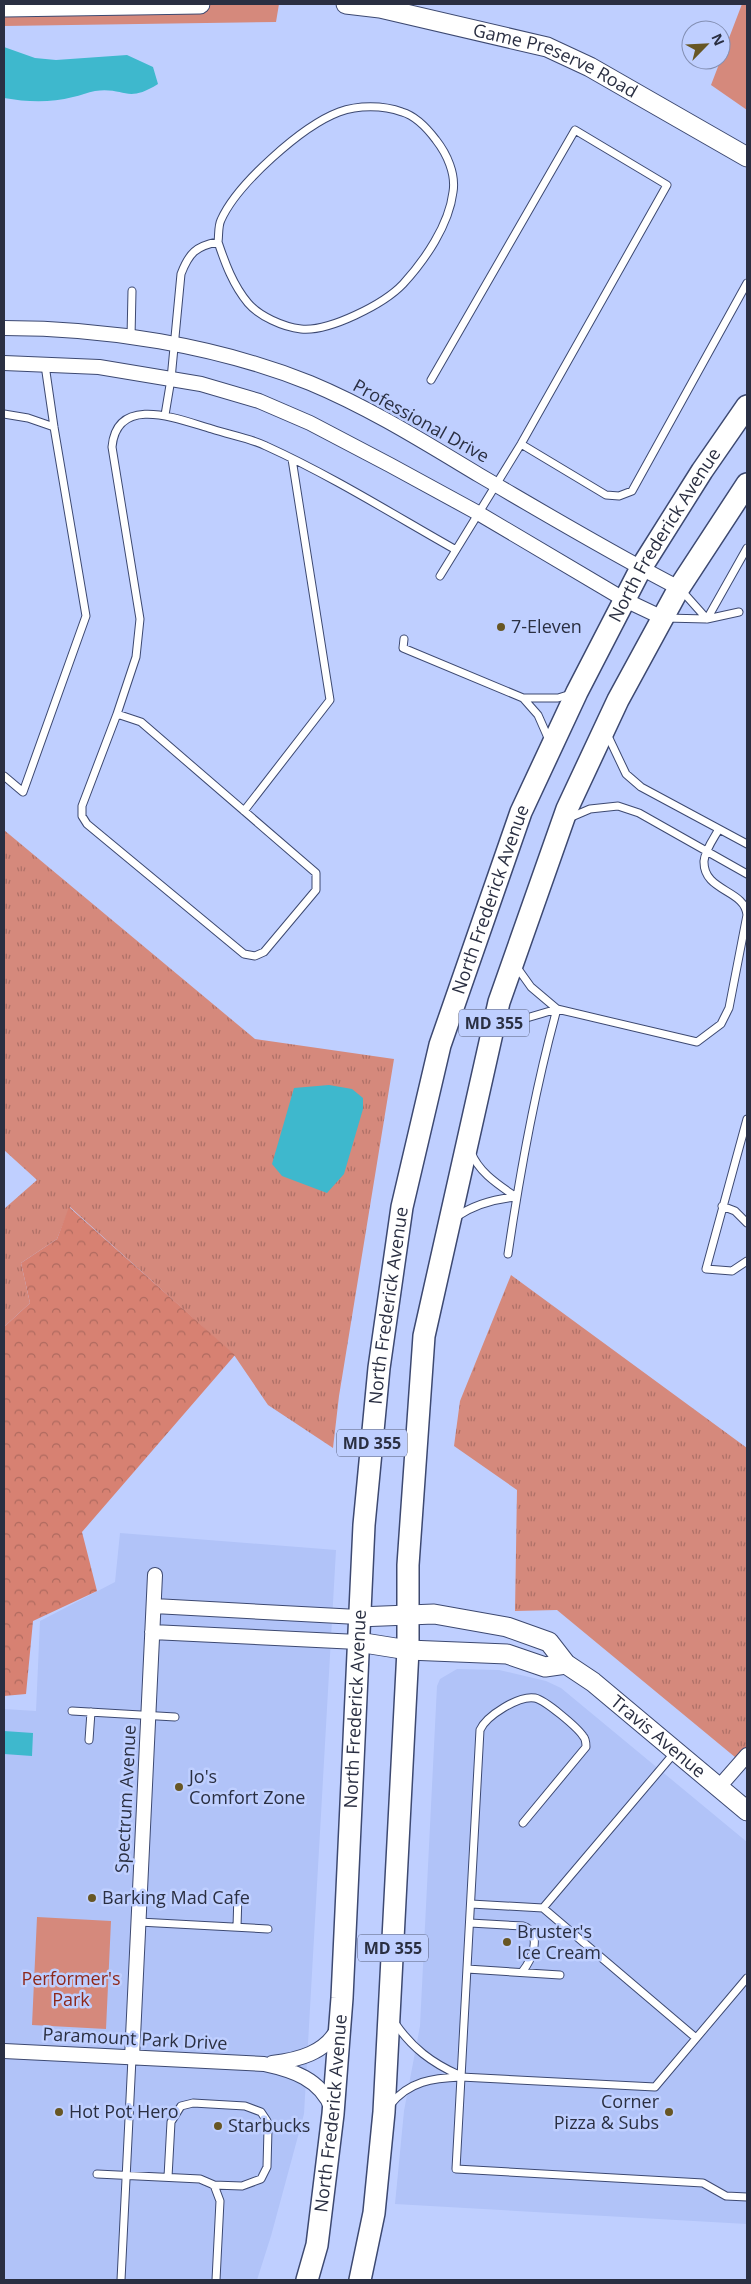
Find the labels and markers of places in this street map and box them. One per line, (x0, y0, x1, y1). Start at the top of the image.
place label: 7-Eleven (511, 614, 582, 638)
marker: 7-Eleven (495, 621, 507, 633)
place label: Jo's Comfort Zone (187, 1764, 305, 1809)
marker: Jo's Comfort Zone (173, 1781, 185, 1793)
place label: Barking Mad Cafe (102, 1885, 250, 1909)
marker: Barking Mad Cafe (86, 1892, 98, 1904)
place label: Bruster's Ice Cream (517, 1919, 601, 1964)
marker: Bruster's Ice Cream (501, 1936, 513, 1948)
place label: Corner Pizza & Subs (554, 2089, 660, 2134)
place label: Hot Pot Hero (69, 2099, 179, 2123)
marker: Hot Pot Hero (53, 2106, 65, 2118)
marker: Corner Pizza & Subs (663, 2106, 675, 2118)
place label: Starbucks (228, 2113, 310, 2137)
marker: Starbucks (212, 2120, 224, 2132)

